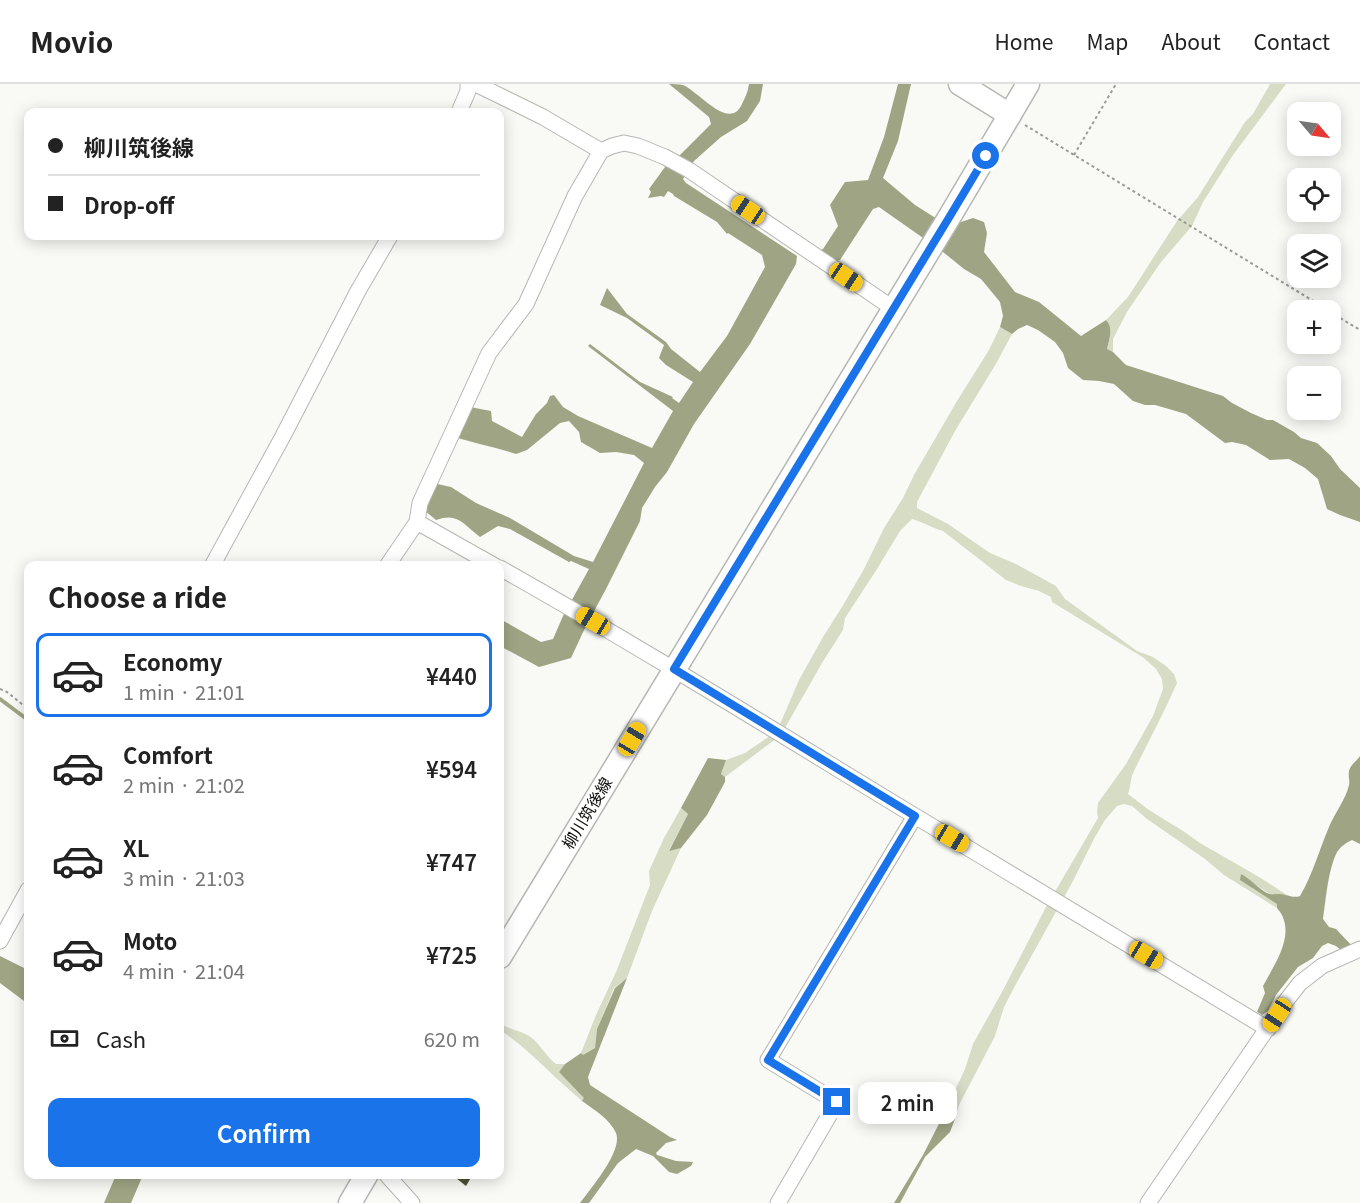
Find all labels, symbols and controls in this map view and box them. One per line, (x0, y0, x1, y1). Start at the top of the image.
text: Movio (30, 21, 113, 61)
text: Home (994, 26, 1054, 56)
text: Map (1087, 26, 1128, 56)
text: About (1161, 26, 1221, 56)
text: Contact (1254, 26, 1330, 56)
north arrow (1287, 102, 1341, 156)
map controls (1287, 102, 1341, 420)
text: 柳川筑後線 (84, 130, 194, 162)
route start (972, 142, 999, 169)
button: locate (1287, 168, 1341, 222)
text: Drop-off (84, 188, 174, 220)
car (728, 192, 768, 228)
button: layers (1287, 234, 1341, 288)
car (826, 259, 866, 295)
button: + (1287, 300, 1341, 354)
button: − (1287, 366, 1341, 420)
text: Choose a ride (48, 577, 227, 616)
car (573, 604, 613, 638)
text: Economy (123, 645, 222, 677)
icon: car (51, 648, 105, 702)
text: ¥440 (426, 659, 477, 691)
text: 1 min · 21:01 (123, 677, 245, 706)
car (615, 719, 649, 759)
text: Comfort (123, 738, 213, 770)
icon: car (51, 741, 105, 795)
text: ¥594 (426, 752, 477, 784)
text: 2 min · 21:02 (123, 770, 245, 799)
street label: 柳川筑後線 (555, 772, 617, 853)
car (932, 821, 972, 855)
text: XL (123, 831, 150, 863)
icon: car (51, 834, 105, 888)
text: ¥747 (426, 845, 477, 877)
text: 3 min · 21:03 (123, 863, 245, 892)
text: Moto (123, 924, 177, 956)
icon: car (51, 927, 105, 981)
text: ¥725 (426, 938, 477, 970)
car (1126, 938, 1166, 972)
text: 4 min · 21:04 (123, 956, 245, 985)
car (1260, 995, 1294, 1035)
icon: cash (48, 1022, 81, 1055)
text: Cash (96, 1022, 146, 1054)
text: 620 m (424, 1024, 480, 1053)
callout: 2 min (858, 1081, 957, 1123)
route end (823, 1088, 850, 1115)
text: 2 min (881, 1088, 934, 1117)
button: Confirm (48, 1098, 480, 1167)

